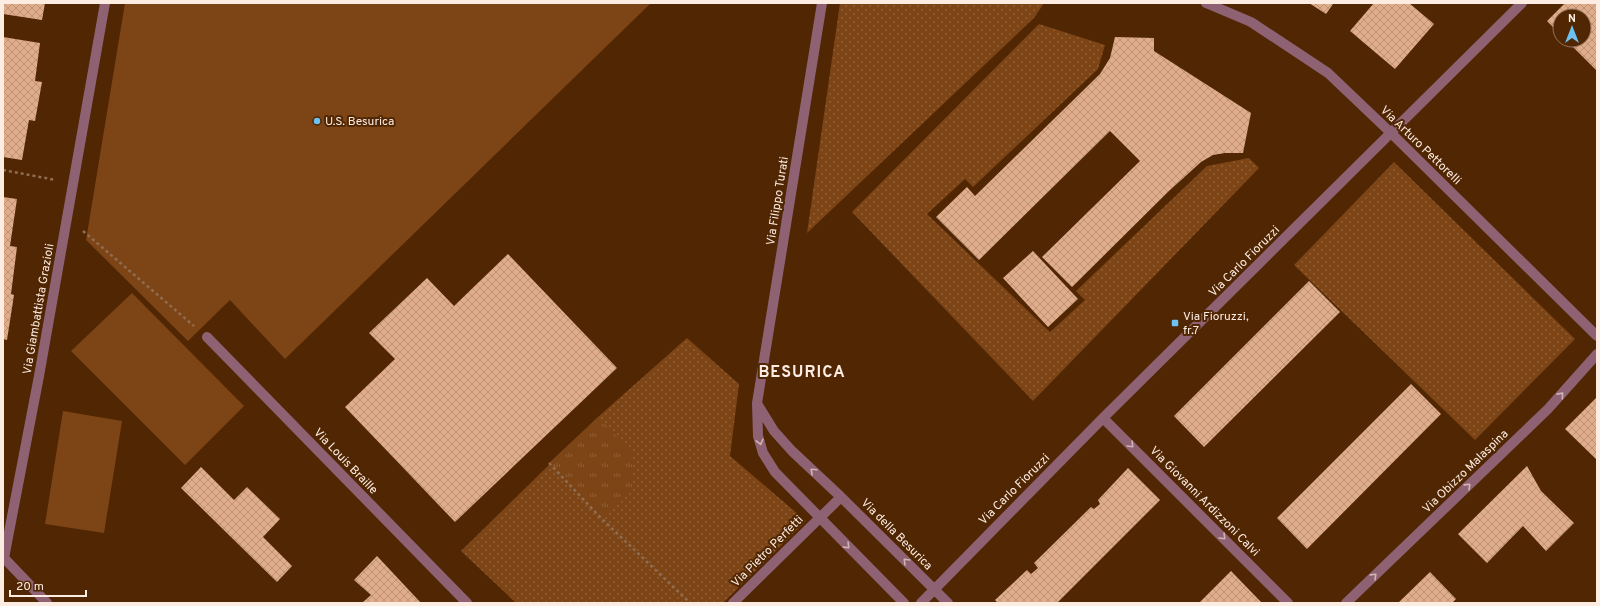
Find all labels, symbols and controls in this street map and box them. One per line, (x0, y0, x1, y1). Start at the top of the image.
north arrow (1552, 8, 1592, 48)
text: N (1568, 12, 1576, 26)
street label: Via Arturo Pettorelli (1376, 103, 1464, 189)
place label: U.S. Besurica (325, 114, 394, 130)
marker: U.S. Besurica (312, 116, 322, 126)
street label: Via Filippo Turati (763, 155, 793, 247)
street label: Via Carlo Fioruzzi (1206, 223, 1284, 301)
street label: Via Giambattista Grazioli (20, 242, 58, 376)
place label: Via Fioruzzi, fr.7 (1183, 309, 1249, 339)
marker: Via Fioruzzi, fr.7 (1170, 318, 1180, 328)
district label: BESURICA (758, 363, 846, 383)
one-way arrow (1556, 392, 1563, 400)
street label: Via Louis Braille (310, 425, 381, 498)
street label: Via Obizzo Malaspina (1419, 426, 1512, 517)
one-way arrow (755, 438, 764, 445)
one-way arrow (1126, 440, 1134, 448)
street label: Via Giovanni Ardizzoni Calvi (1146, 443, 1263, 560)
street label: Via Carlo Fioruzzi (976, 451, 1054, 529)
one-way arrow (810, 468, 818, 475)
one-way arrow (1463, 483, 1471, 491)
street label: Via della Besurica (857, 495, 936, 574)
street label: Via Pietro Perfetti (728, 512, 807, 591)
one-way arrow (1218, 533, 1226, 540)
one-way arrow (842, 541, 850, 549)
one-way arrow (903, 558, 911, 566)
scale bar (10, 572, 86, 598)
one-way arrow (1369, 573, 1377, 581)
text: 20 m (16, 579, 44, 595)

